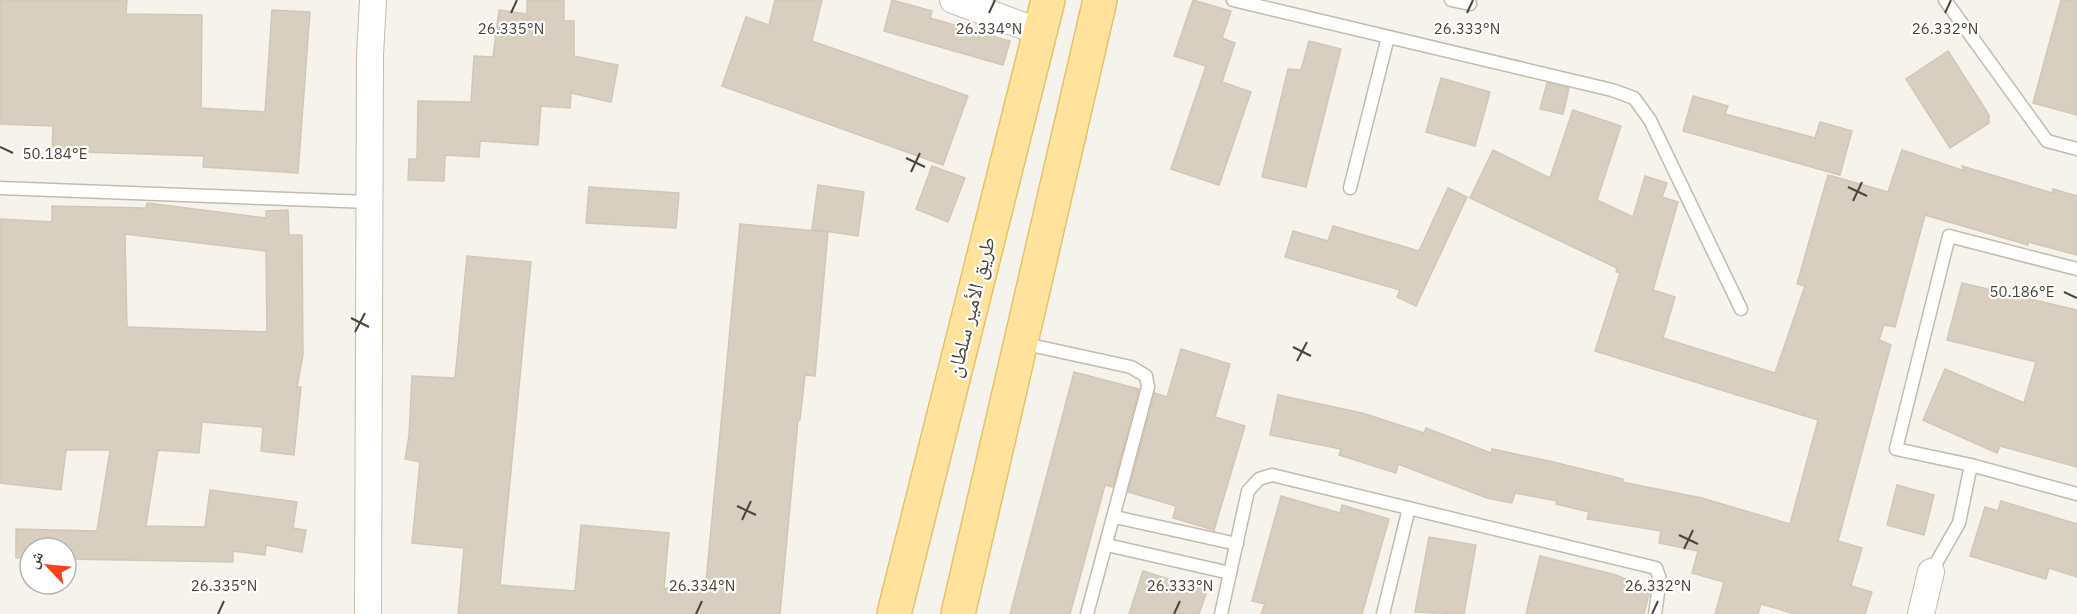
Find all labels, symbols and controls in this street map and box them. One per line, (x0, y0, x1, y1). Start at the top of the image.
text: 26.335°N (478, 19, 544, 38)
text: 26.334°N (956, 19, 1022, 38)
text: 26.333°N (1434, 19, 1500, 38)
text: 26.332°N (1912, 19, 1978, 38)
text: 50.184°E (23, 144, 87, 163)
street label: طريق الأمير سلطان (939, 233, 1001, 380)
text: 50.186°E (1990, 282, 2054, 301)
north arrow (18, 536, 78, 596)
text: ش (22, 547, 47, 571)
text: 26.335°N (191, 576, 257, 595)
text: 26.334°N (669, 576, 735, 595)
text: 26.333°N (1147, 576, 1213, 595)
text: 26.332°N (1625, 576, 1691, 595)

